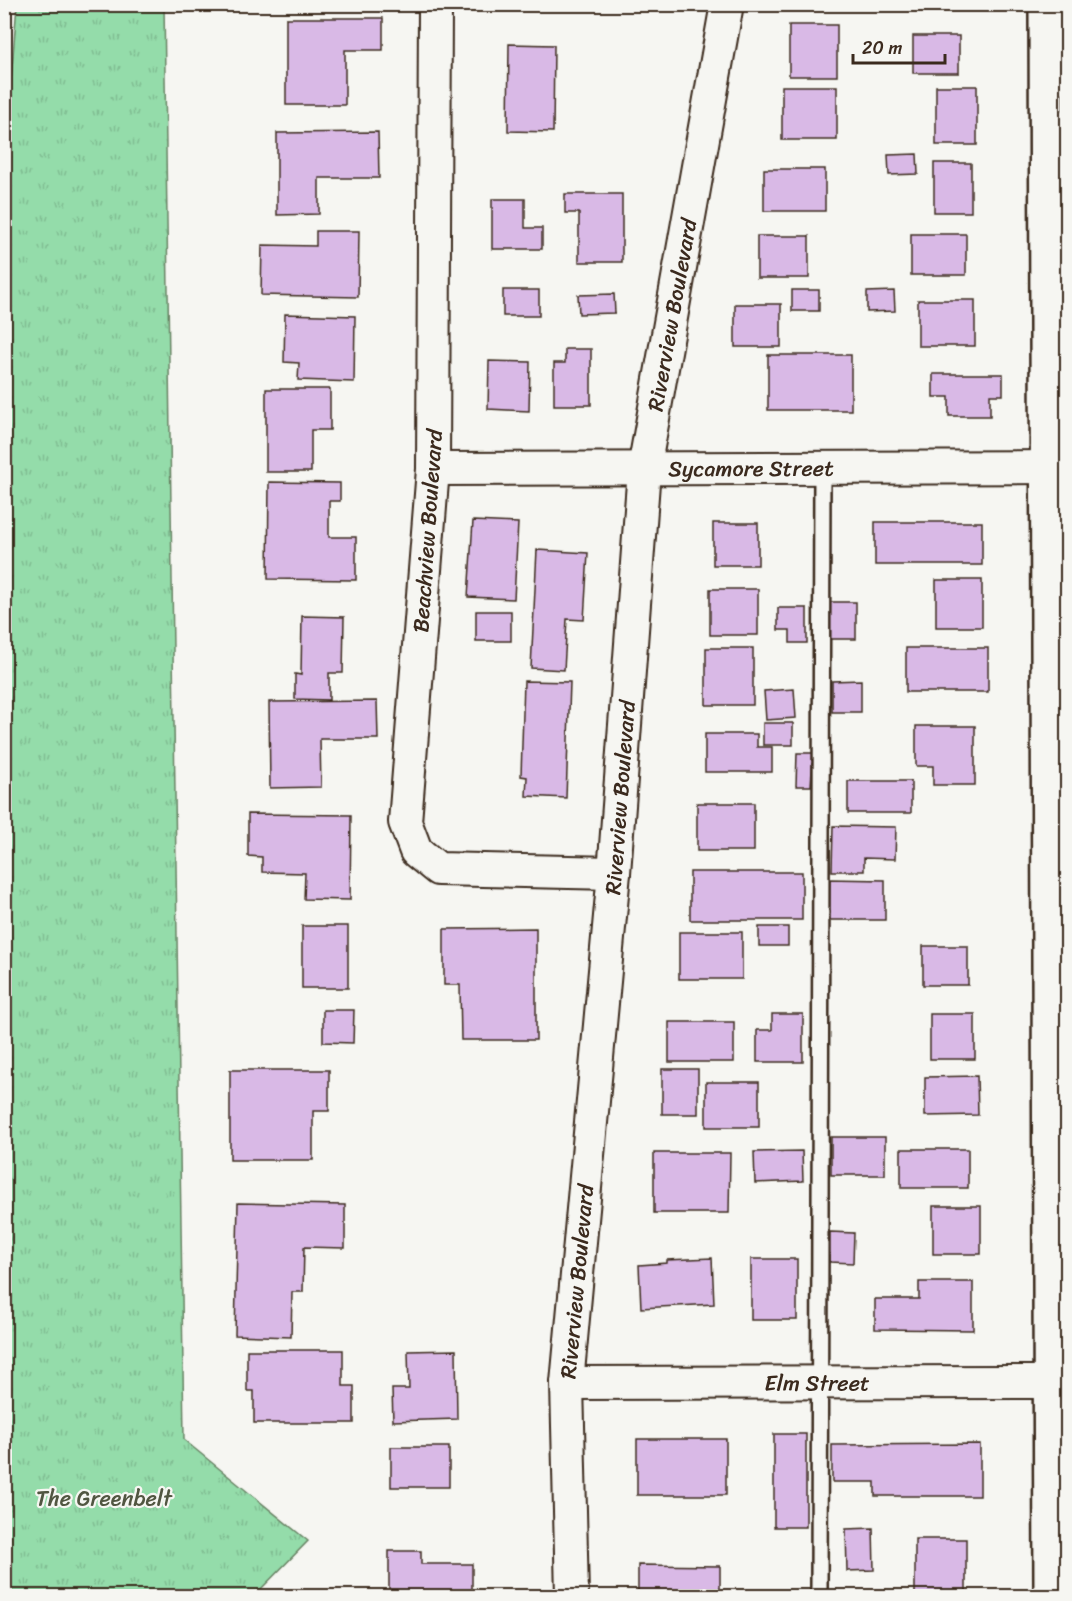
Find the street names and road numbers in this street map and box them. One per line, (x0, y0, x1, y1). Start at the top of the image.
street label: Riverview Boulevard (636, 214, 709, 414)
street label: Beachview Boulevard (401, 427, 454, 634)
street label: Sycamore Street (668, 449, 834, 488)
street label: Riverview Boulevard (593, 697, 647, 896)
street label: Riverview Boulevard (548, 1181, 605, 1380)
street label: Elm Street (764, 1363, 870, 1403)

